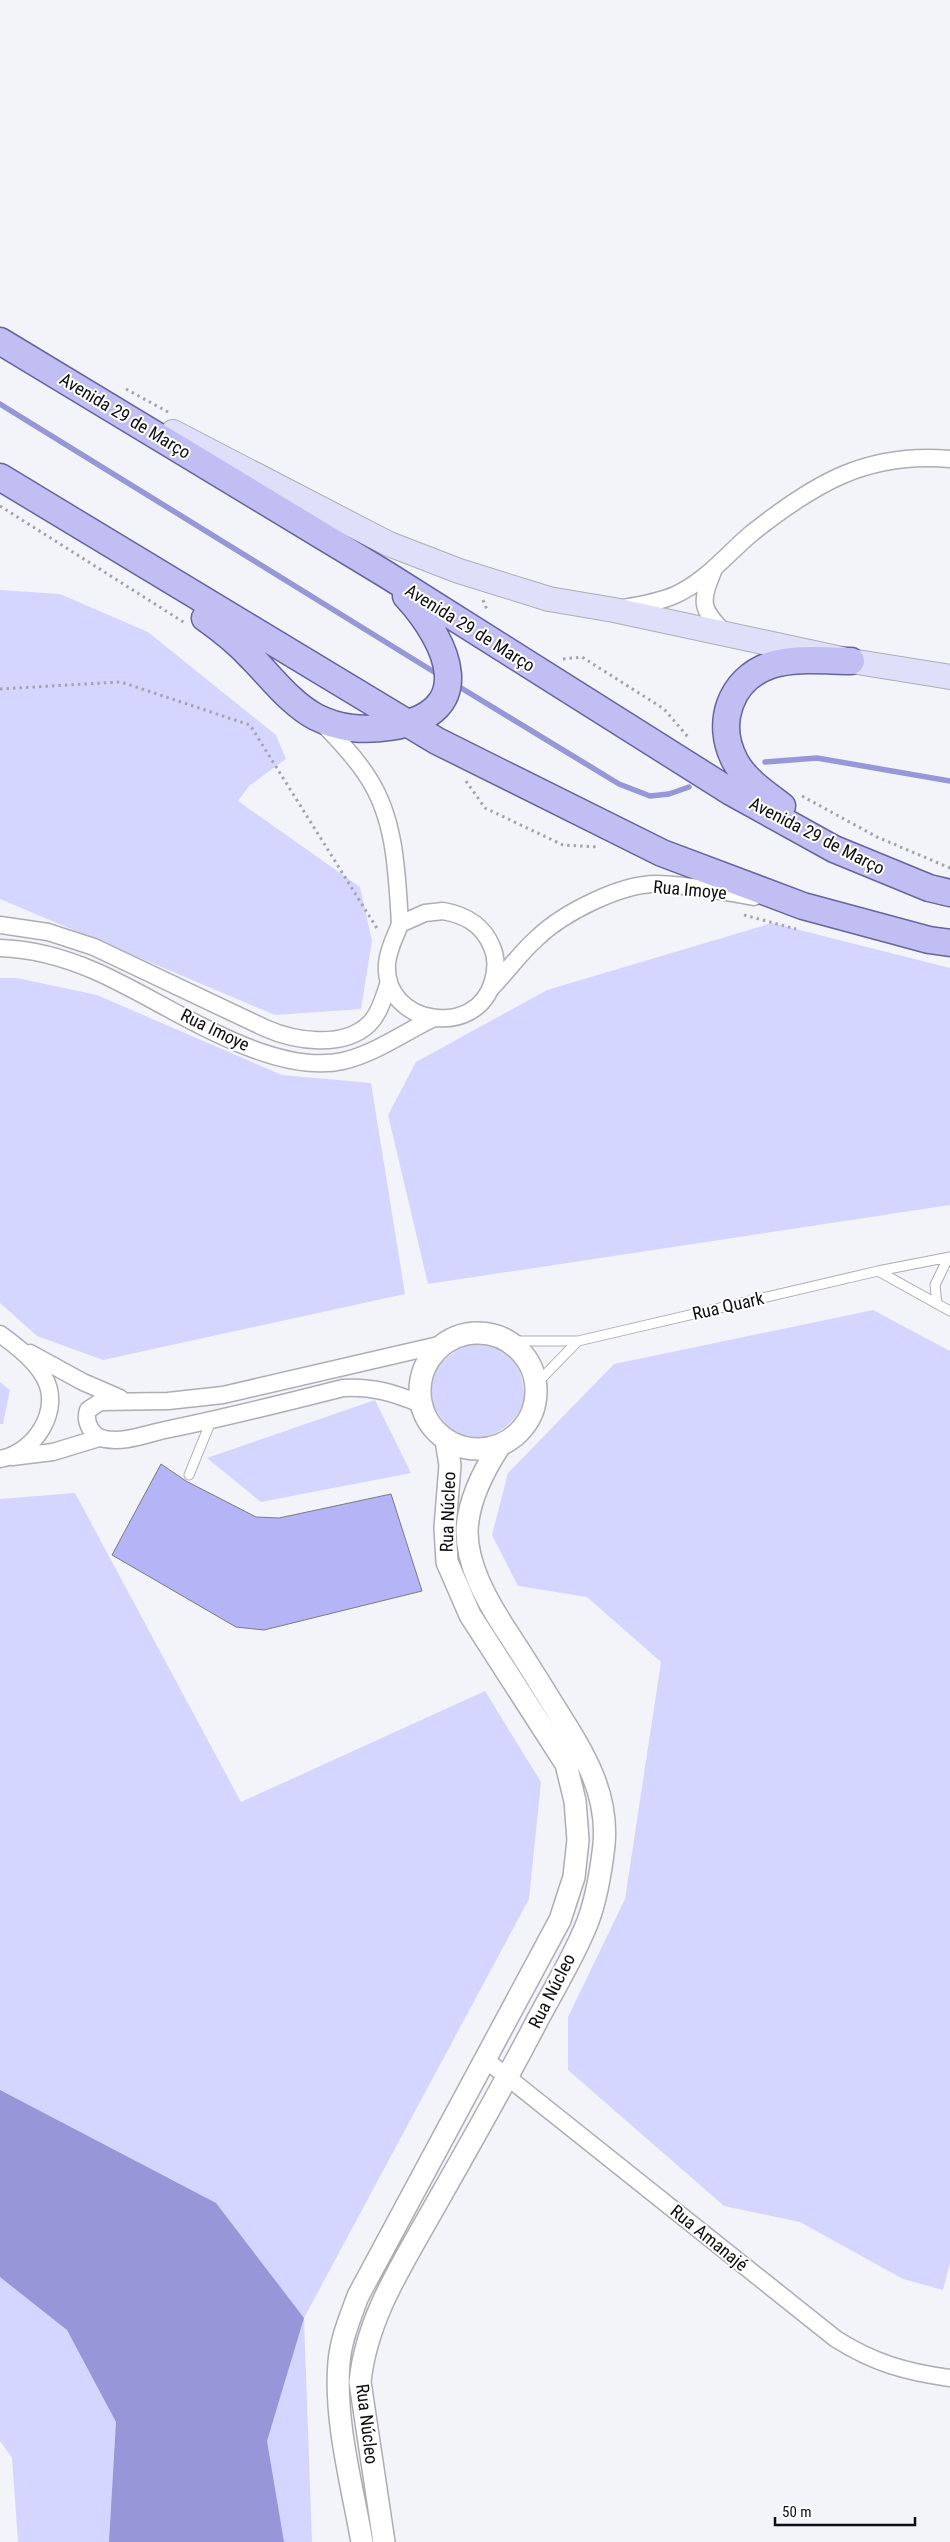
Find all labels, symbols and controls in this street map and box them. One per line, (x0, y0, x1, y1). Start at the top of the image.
street label: Avenida 29 de Março (56, 368, 194, 463)
street label: Avenida 29 de Março (402, 579, 539, 676)
street label: Avenida 29 de Março (746, 792, 888, 879)
street label: Rua Imoye (652, 876, 728, 903)
street label: Rua Imoye (177, 1004, 253, 1055)
street label: Rua Quark (690, 1287, 766, 1324)
street label: Rua Núcleo (436, 1471, 459, 1553)
street label: Rua Núcleo (524, 1950, 579, 2032)
street label: Rua Amanajé (666, 2200, 752, 2275)
street label: Rua Núcleo (352, 2383, 383, 2465)
scale bar (775, 2494, 915, 2526)
text: 50 m (782, 2503, 812, 2521)

